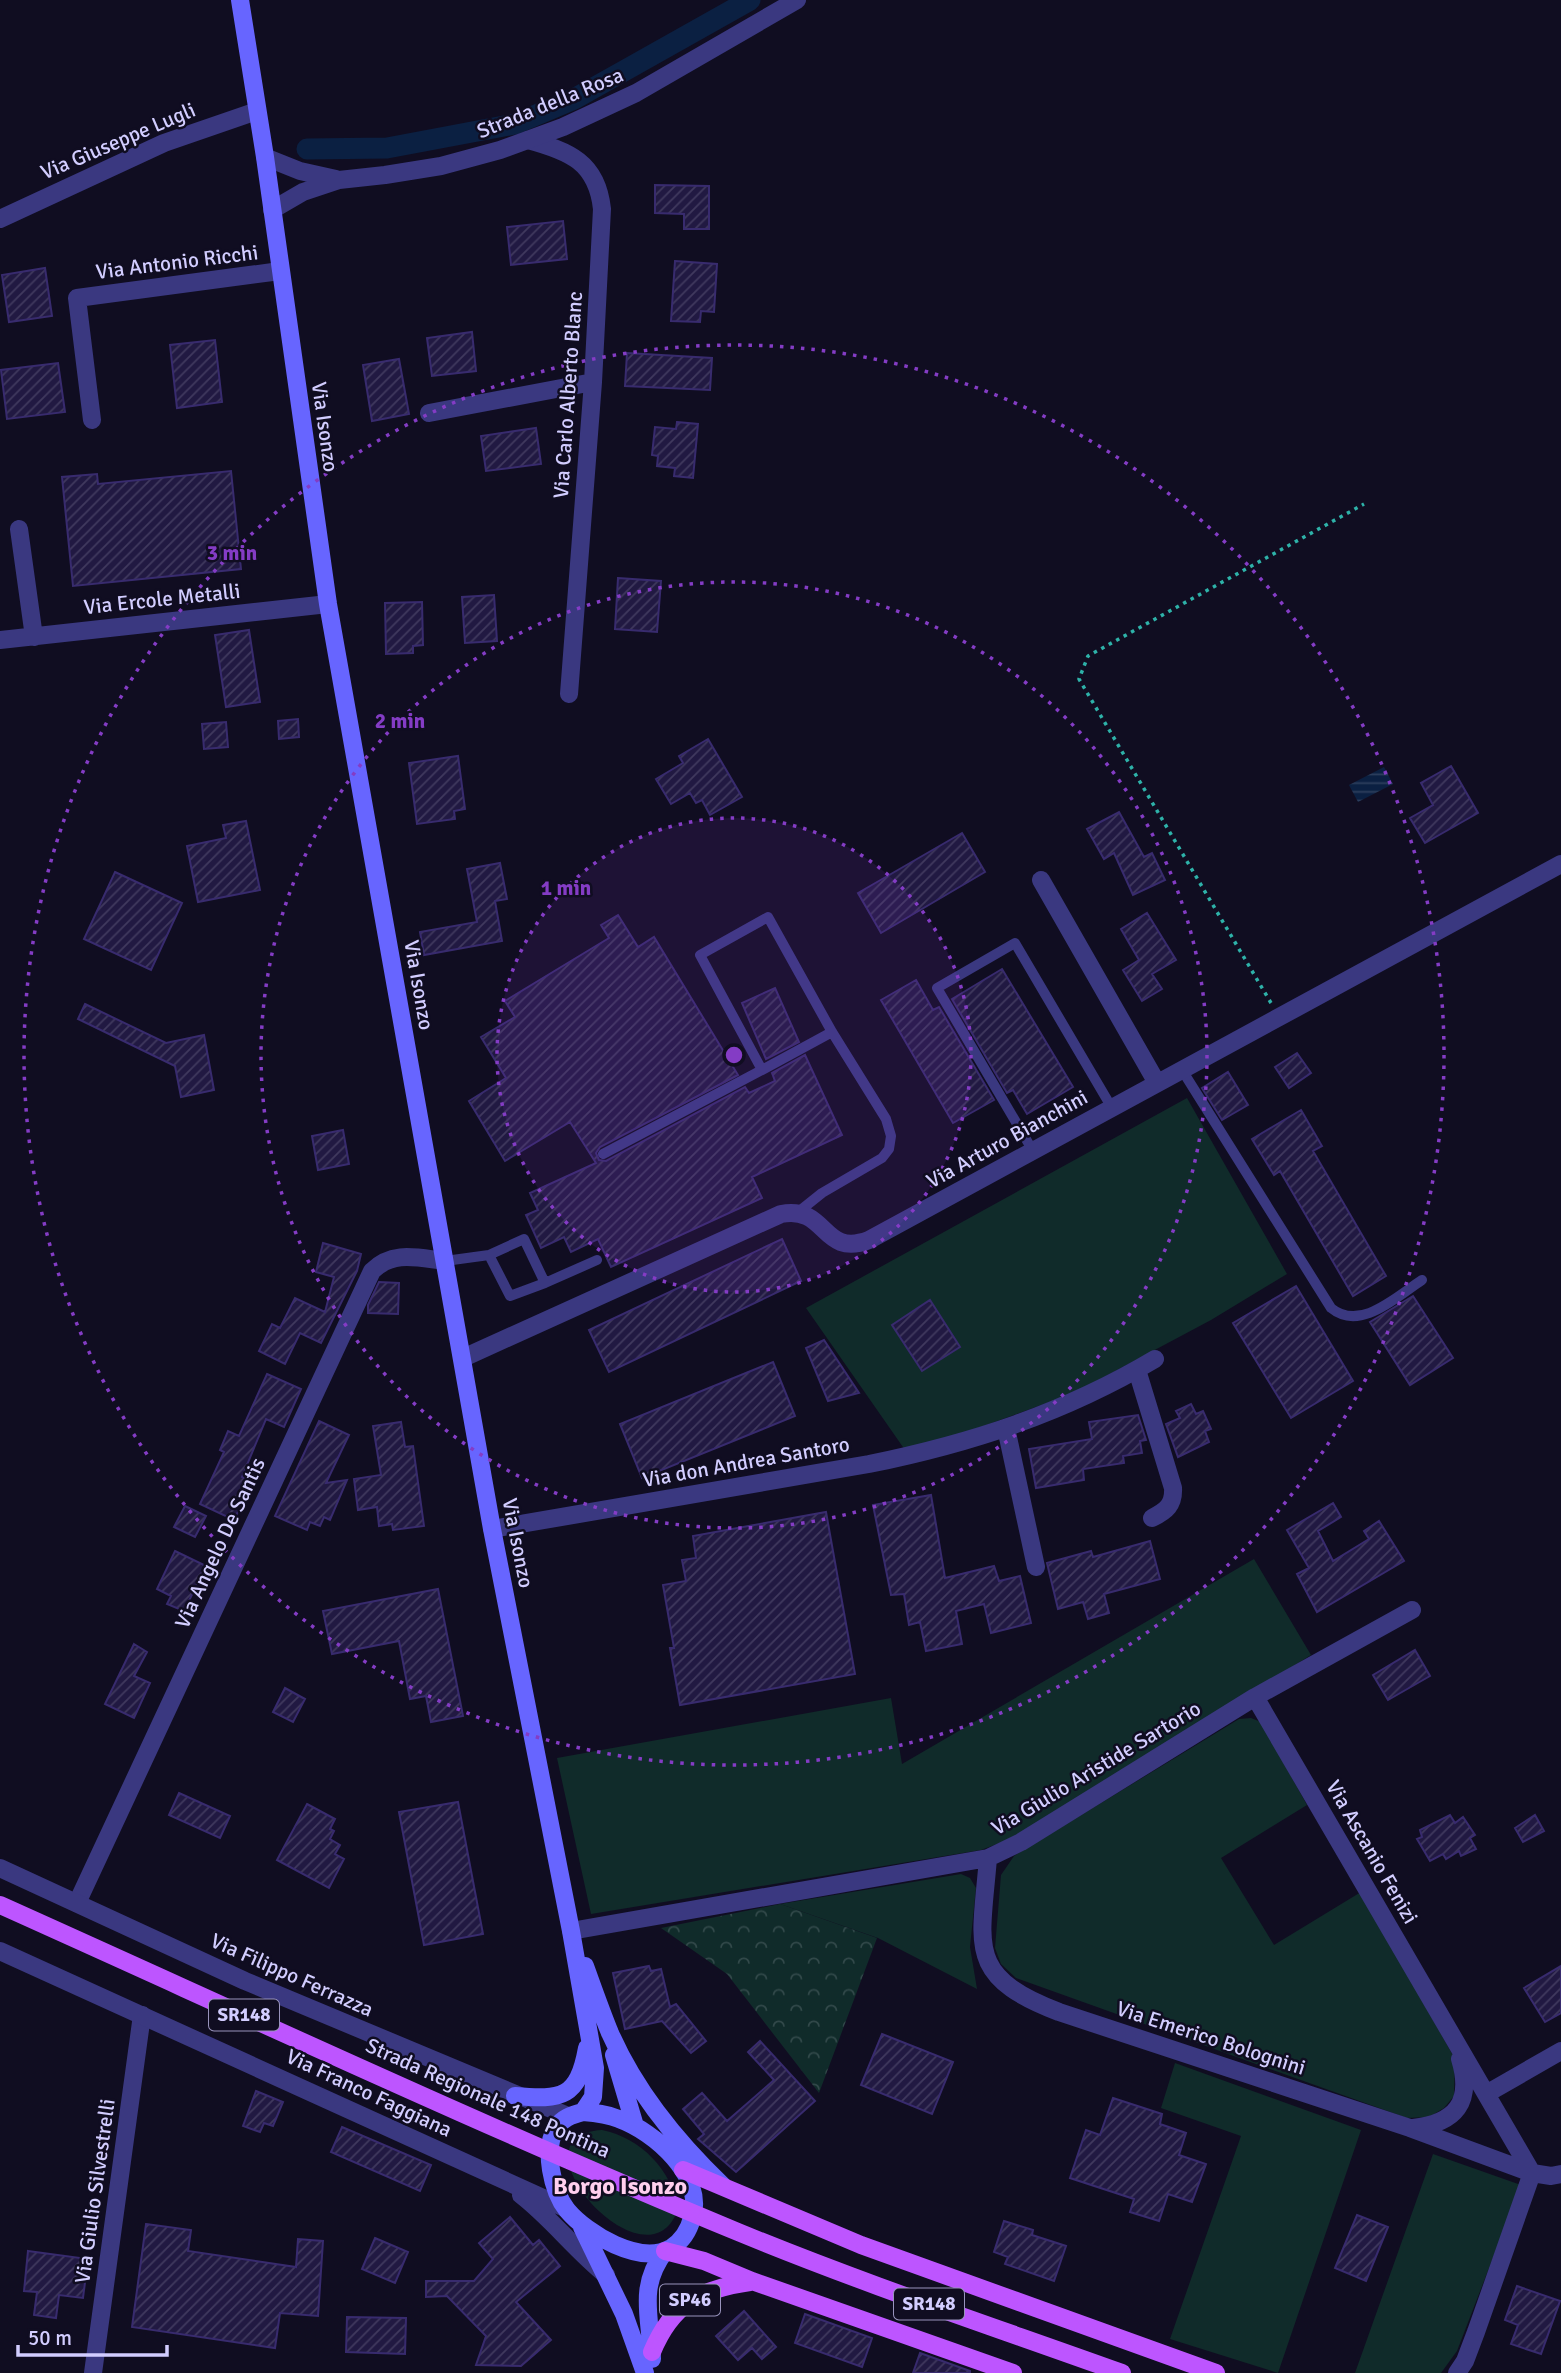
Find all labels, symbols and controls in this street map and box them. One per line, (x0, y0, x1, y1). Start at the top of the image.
street label: Strada della Rosa (473, 62, 627, 144)
street label: Via Giuseppe Lugli (37, 97, 199, 185)
street label: Via Antonio Ricchi (94, 239, 260, 285)
street label: Via Carlo Alberto Blanc (548, 290, 588, 499)
street label: Via Isonzo (306, 380, 344, 474)
text: 3 min (207, 540, 257, 566)
street label: Via Ercole Metalli (82, 578, 242, 620)
text: 2 min (375, 708, 425, 734)
text: 1 min (541, 875, 591, 901)
street label: Via Isonzo (398, 938, 440, 1032)
centre of rings (722, 1043, 746, 1067)
street label: Via Arturo Bianchini (922, 1084, 1092, 1194)
street label: Via don Andrea Santoro (640, 1431, 852, 1493)
street label: Via Angelo De Santis (169, 1454, 271, 1632)
street label: Via Isonzo (497, 1496, 539, 1590)
street label: Via Giulio Aristide Sartorio (987, 1695, 1205, 1841)
street label: Via Ascanio Fenizi (1320, 1776, 1424, 1928)
street label: Via Filippo Ferrazza (207, 1927, 377, 2023)
street label: Via Emerico Bolognini (1113, 1995, 1309, 2081)
road number: SR148 (209, 1999, 279, 2030)
street label: Strada Regionale 148 Pontina (362, 2032, 614, 2164)
street label: Via Franco Faggiana (282, 2043, 456, 2143)
street label: Via Giulio Silvestrelli (69, 2097, 121, 2285)
district label: Borgo Isonzo (553, 2171, 687, 2201)
road number: SP46 (660, 2284, 720, 2316)
road number: SR148 (894, 2288, 964, 2320)
scale bar (18, 2314, 166, 2358)
text: 50 m (28, 2325, 72, 2351)

